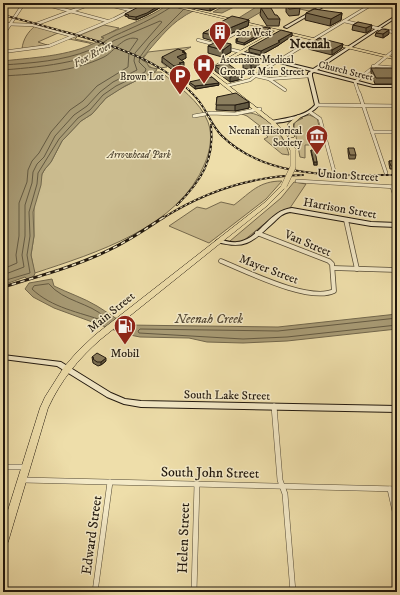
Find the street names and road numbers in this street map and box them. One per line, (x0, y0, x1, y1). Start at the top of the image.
street label: Church Street (317, 58, 374, 84)
street label: Union Street (317, 166, 379, 185)
street label: Harrison Street (302, 195, 378, 222)
street label: Van Street (281, 227, 334, 260)
street label: Mayer Street (237, 251, 301, 288)
street label: Main Street (85, 289, 138, 336)
street label: South Lake Street (184, 387, 270, 404)
street label: South John Street (161, 463, 260, 483)
street label: Edward Street (78, 494, 107, 576)
street label: Helen Street (174, 502, 194, 574)

